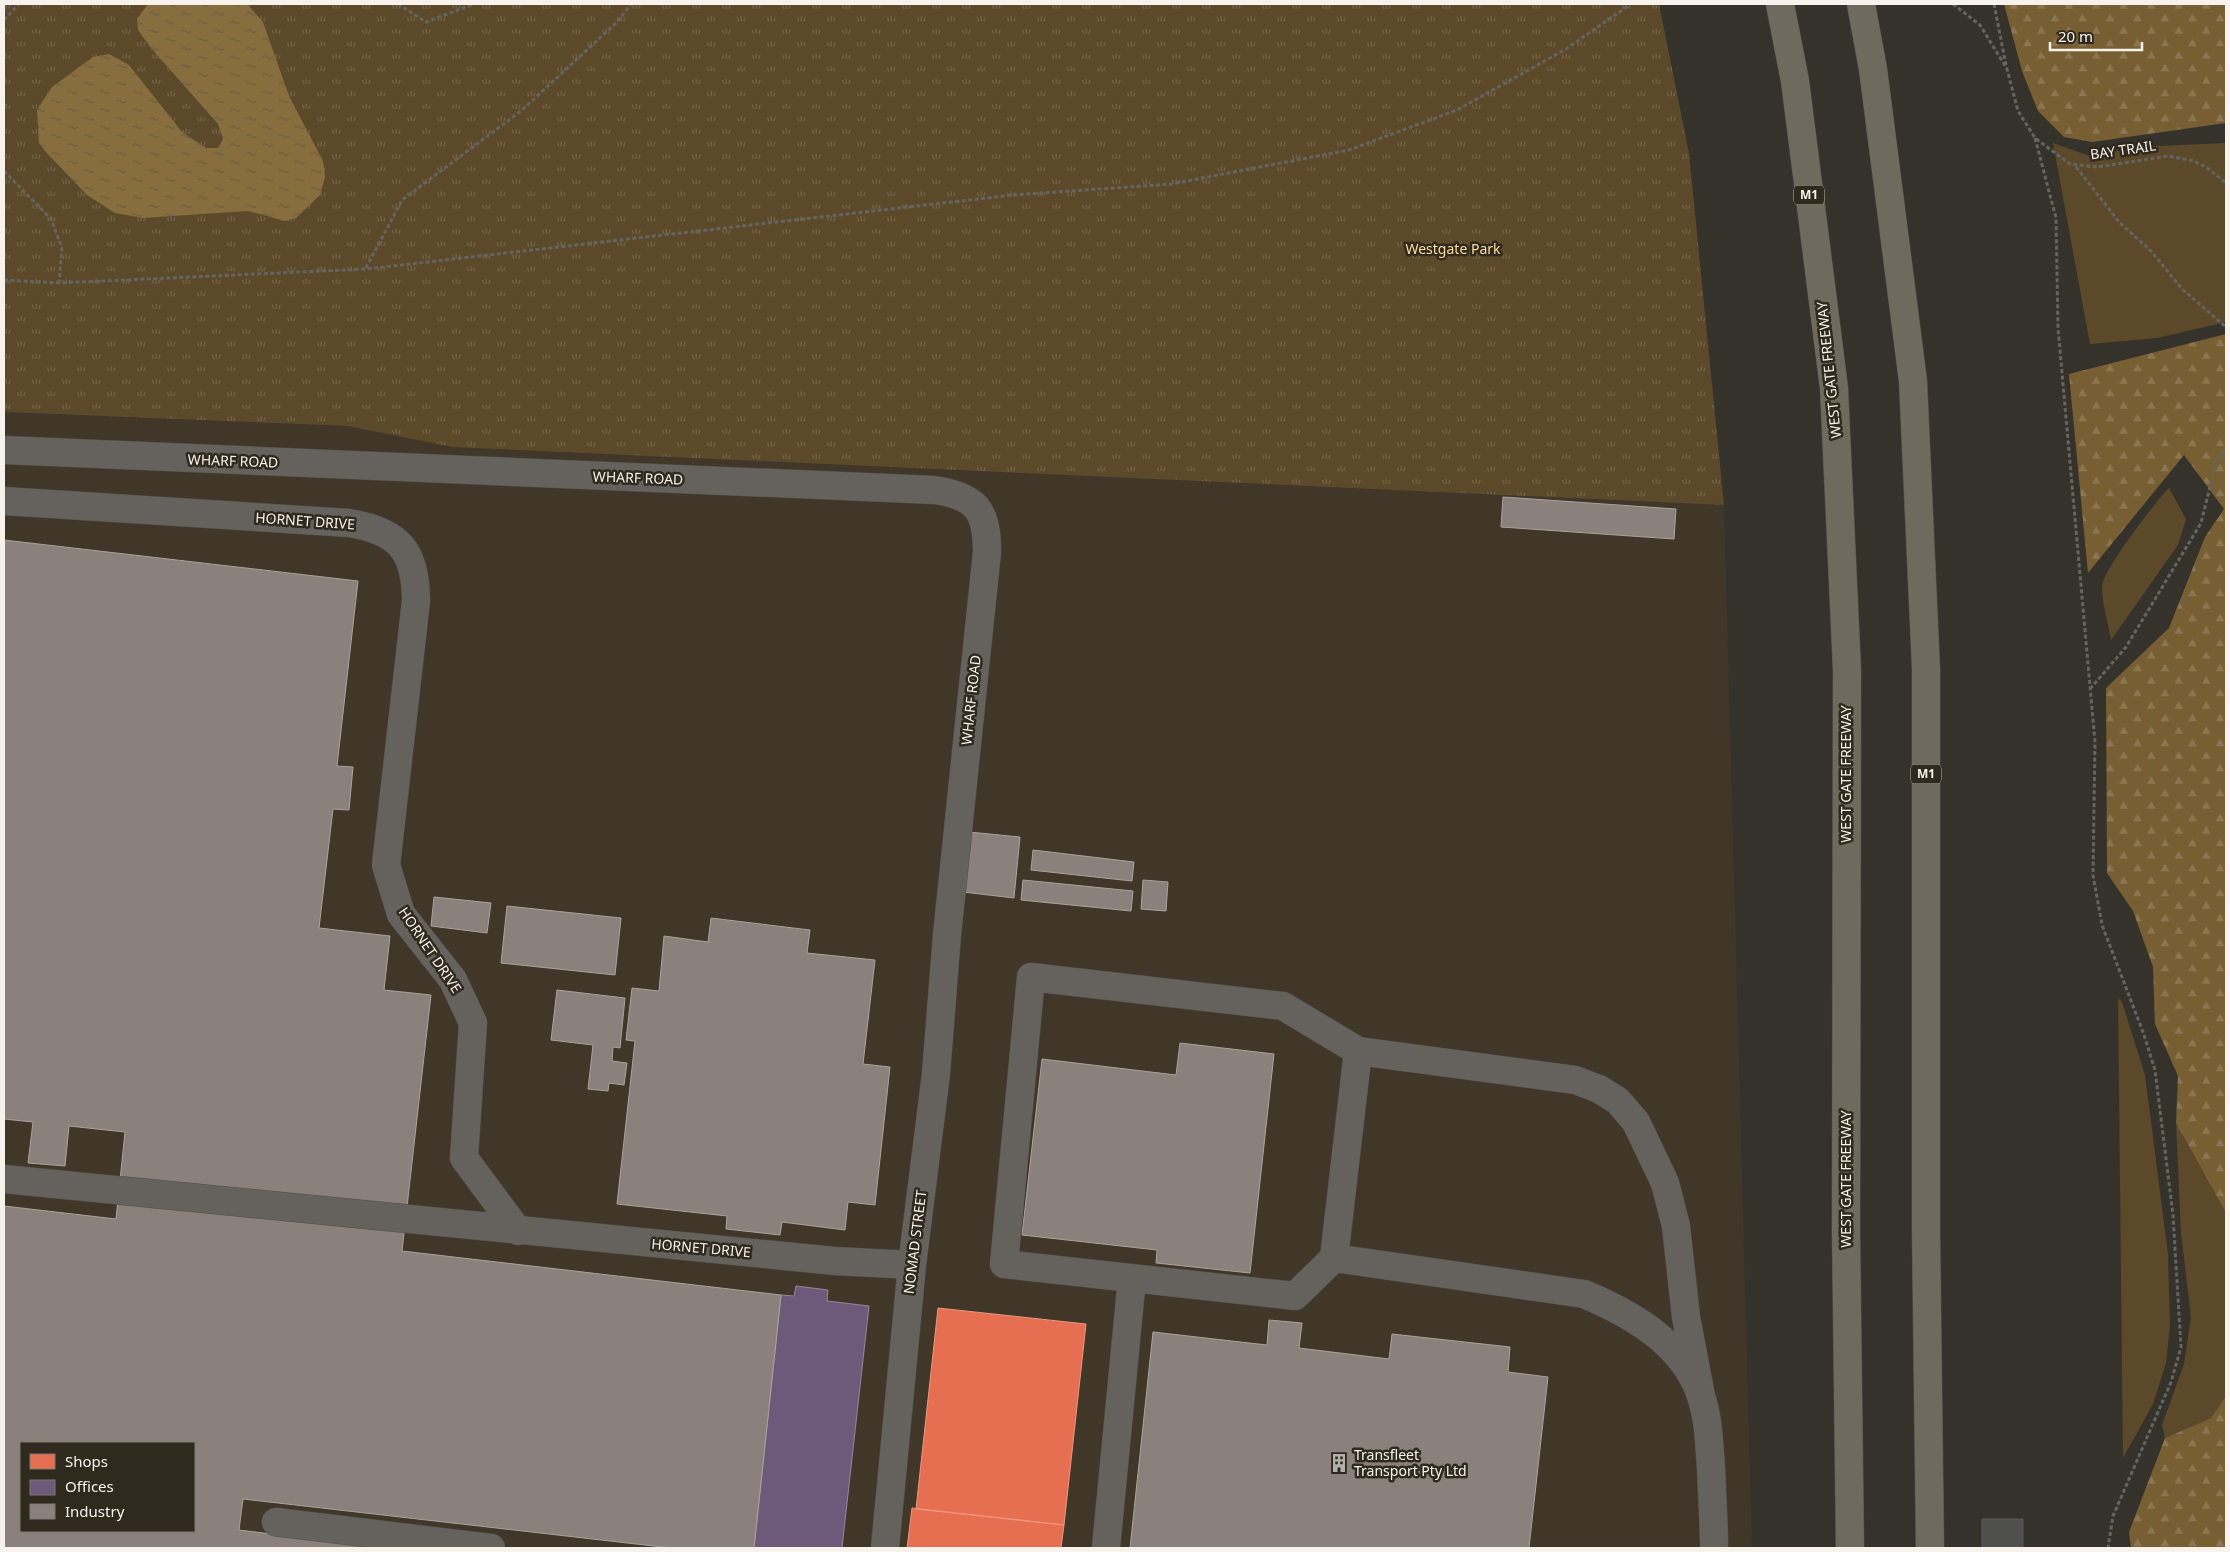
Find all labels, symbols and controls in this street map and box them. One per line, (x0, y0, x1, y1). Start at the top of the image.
scale bar (2050, 20, 2142, 52)
text: 20 m (2058, 26, 2093, 46)
street label: BAY TRAIL (2089, 135, 2157, 164)
road number: M1 (1794, 186, 1824, 204)
park label: Westgate Park (1405, 239, 1501, 258)
street label: WEST GATE FREEWAY (1812, 301, 1845, 439)
street label: WHARF ROAD (187, 449, 279, 472)
street label: WHARF ROAD (592, 466, 684, 489)
street label: HORNET DRIVE (255, 508, 355, 533)
street label: WHARF ROAD (956, 654, 985, 746)
street label: WEST GATE FREEWAY (1836, 705, 1855, 843)
road number: M1 (1911, 764, 1941, 784)
street label: HORNET DRIVE (395, 903, 466, 996)
street label: WEST GATE FREEWAY (1836, 1110, 1855, 1248)
street label: NOMAD STREET (899, 1189, 930, 1295)
street label: HORNET DRIVE (651, 1234, 752, 1261)
legend (20, 1442, 195, 1532)
place label: Transfleet Transport Pty Ltd (1354, 1445, 1467, 1480)
text: Shops (65, 1451, 108, 1471)
building icon: Transfleet Transport Pty Ltd (1328, 1452, 1350, 1474)
text: Offices (65, 1476, 114, 1496)
text: Industry (65, 1501, 125, 1521)

